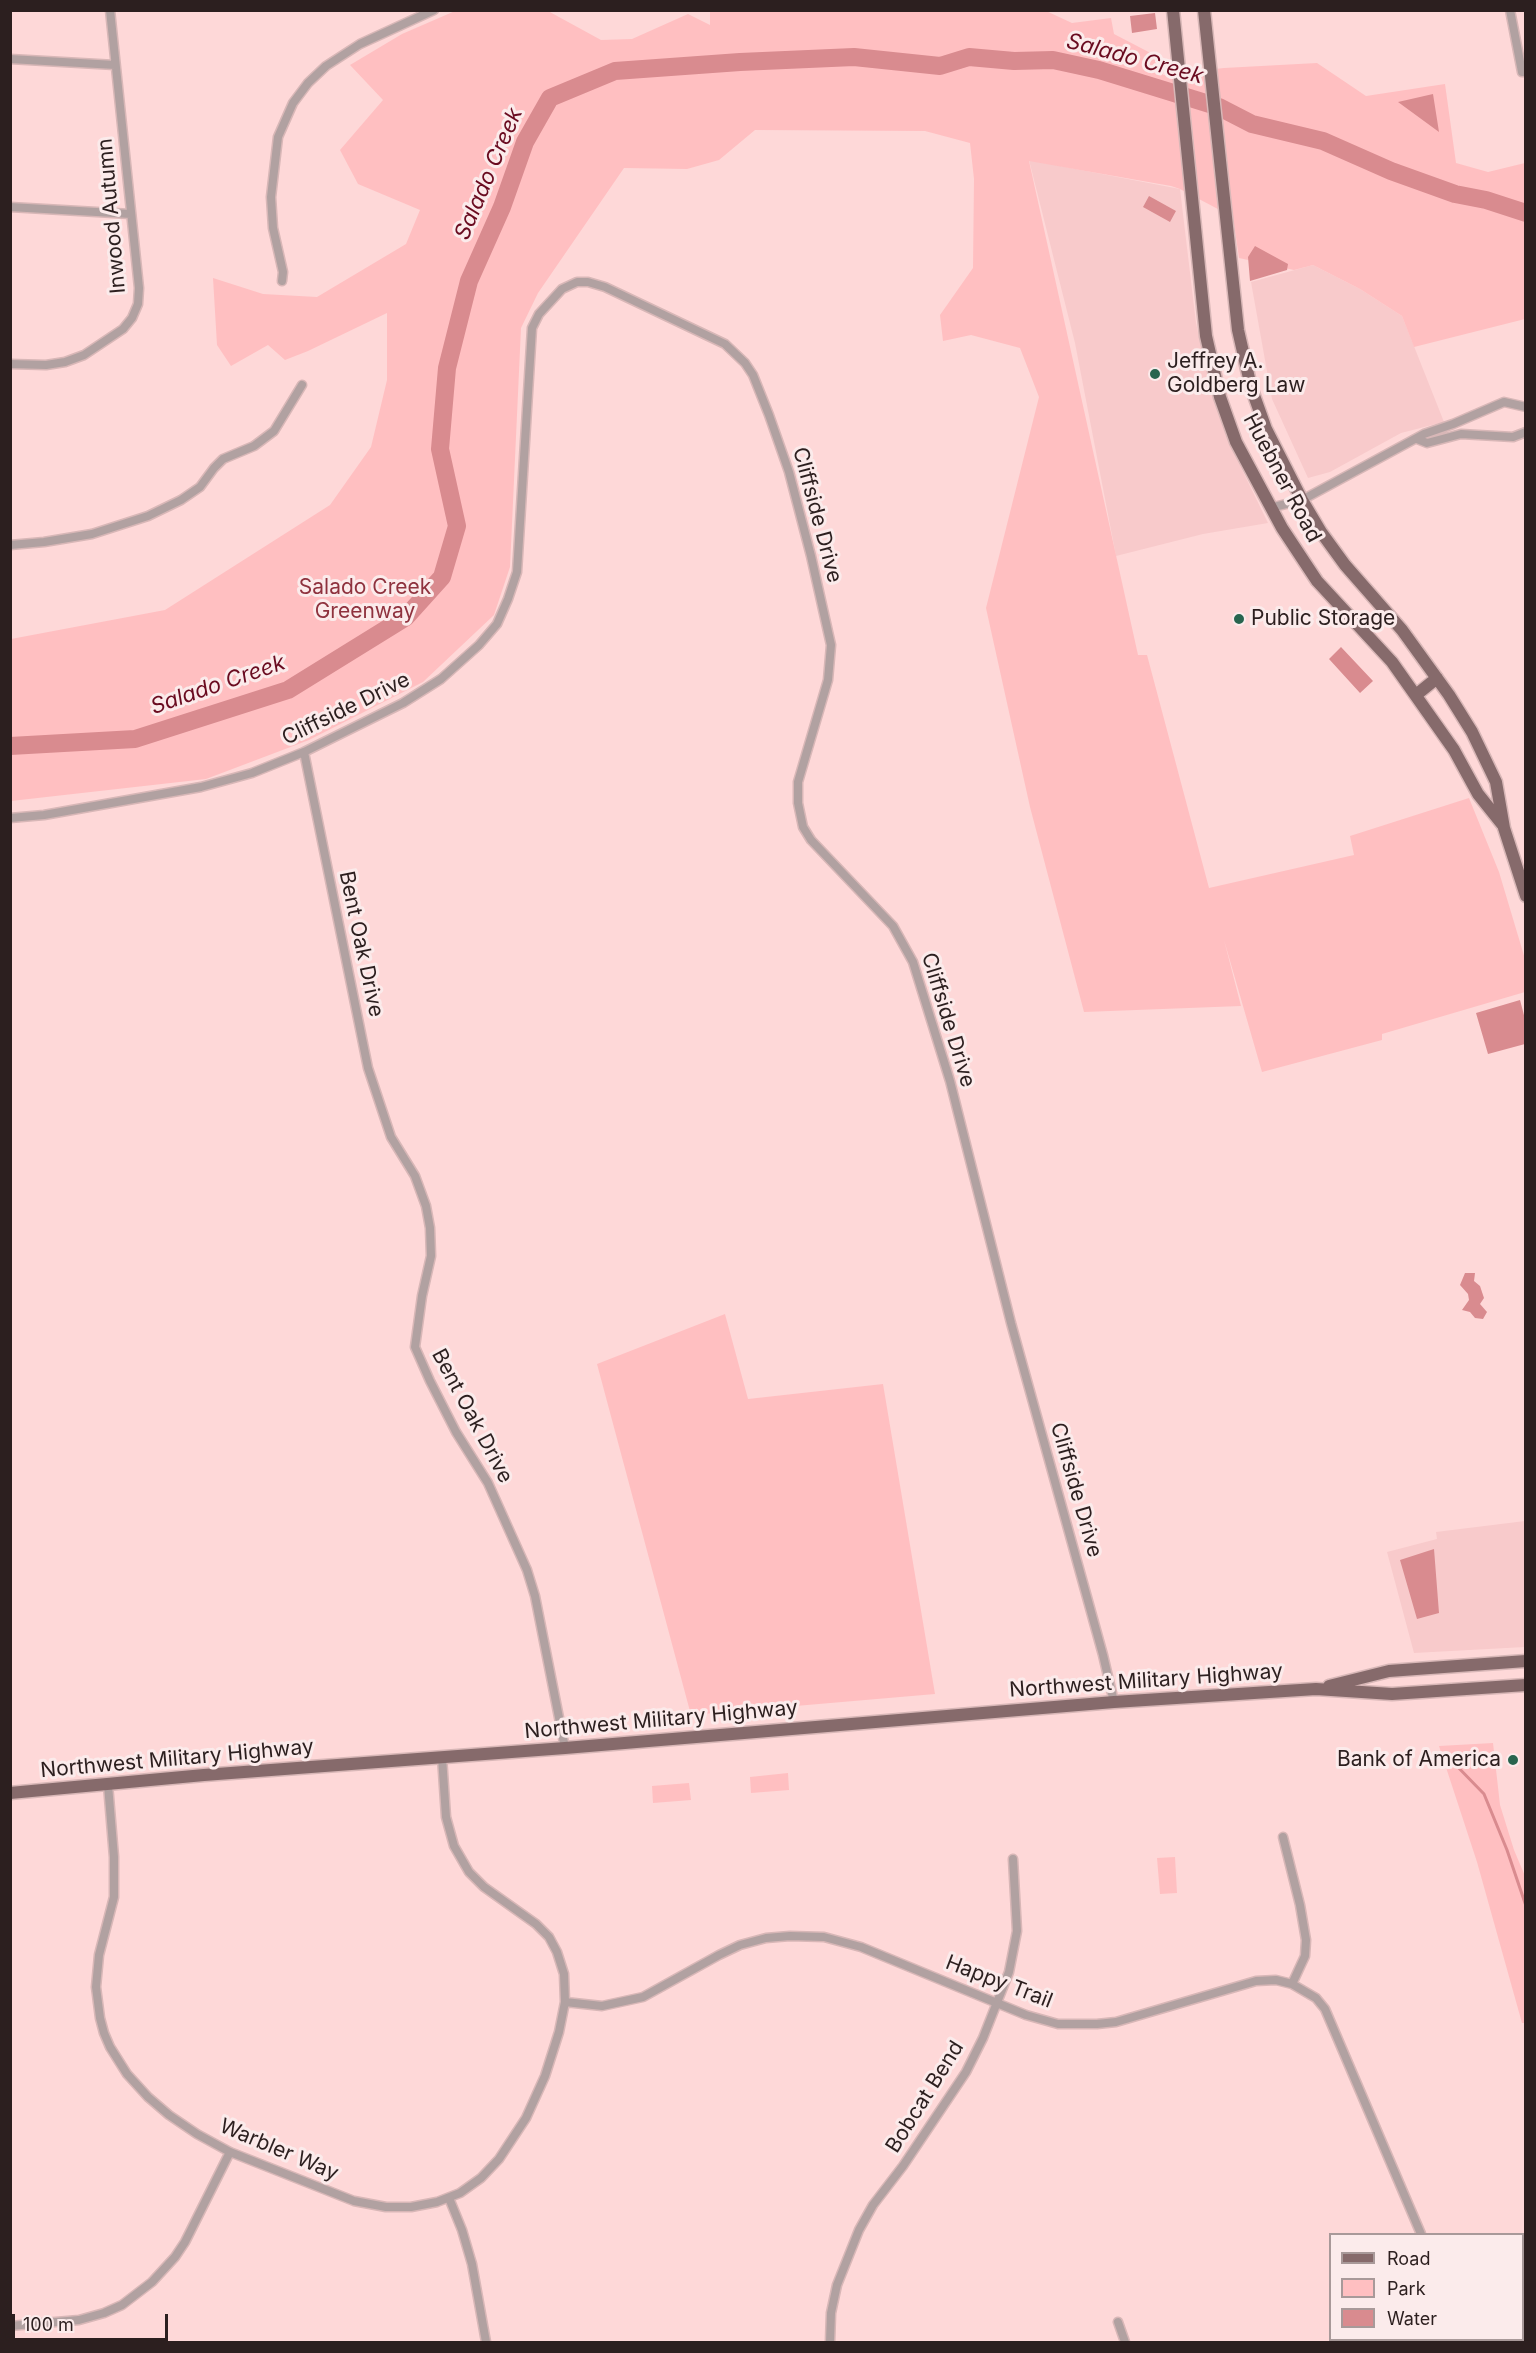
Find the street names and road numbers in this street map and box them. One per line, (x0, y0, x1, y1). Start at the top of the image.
street label: Inwood Autumn (93, 137, 131, 295)
street label: Huebner Road (1237, 409, 1327, 547)
street label: Cliffside Drive (787, 445, 847, 585)
street label: Cliffside Drive (278, 667, 414, 751)
street label: Bent Oak Drive (333, 869, 389, 1019)
street label: Cliffside Drive (916, 950, 980, 1090)
street label: Bent Oak Drive (426, 1344, 518, 1488)
street label: Cliffside Drive (1045, 1420, 1107, 1560)
street label: Northwest Military Highway (1008, 1659, 1284, 1703)
street label: Northwest Military Highway (523, 1695, 799, 1745)
street label: Northwest Military Highway (39, 1734, 315, 1784)
street label: Happy Trail (942, 1950, 1056, 2014)
street label: Bobcat Bend (881, 2036, 969, 2158)
street label: Warbler Way (216, 2114, 342, 2186)

